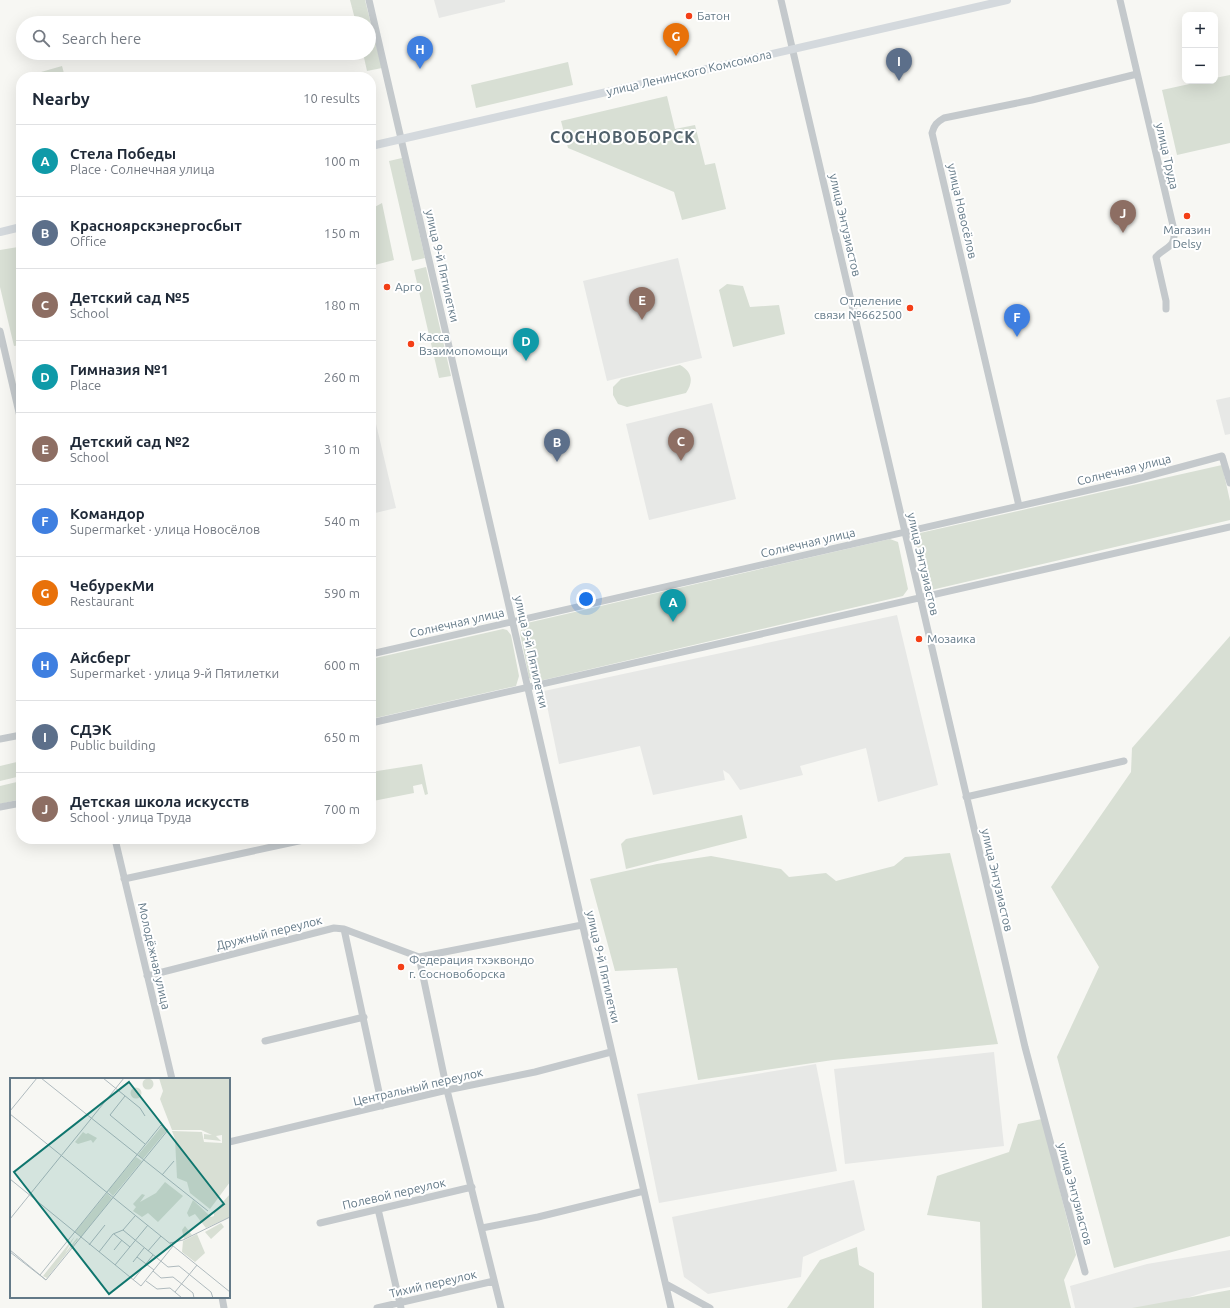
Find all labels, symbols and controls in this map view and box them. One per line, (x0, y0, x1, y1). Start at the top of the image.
place label: Батон (697, 9, 730, 22)
marker: Батон (684, 11, 694, 21)
map controls (1182, 12, 1218, 84)
button: + (1182, 12, 1218, 48)
search box (16, 16, 376, 60)
pin: G (663, 23, 689, 56)
icon: search (30, 27, 52, 49)
text: Search here (62, 30, 141, 47)
pin: H (407, 36, 433, 69)
street label: улица Ленинского Комсомола (605, 47, 773, 98)
pin: I (886, 48, 912, 81)
button: − (1182, 48, 1218, 84)
text: Nearby (32, 89, 90, 108)
text: 10 results (303, 91, 360, 105)
street label: улица Труда (1154, 121, 1181, 190)
district label: СОСНОВОБОРСК (550, 128, 696, 146)
text: Стела Победы (70, 145, 176, 162)
text: A (40, 154, 50, 168)
text: 100 m (324, 154, 360, 168)
text: Place · Солнечная улица (70, 162, 215, 176)
street label: улица Новосёлов (945, 162, 980, 260)
street label: улица Энтузиастов (827, 172, 864, 278)
pin: J (1110, 200, 1136, 233)
street label: улица 9-й Пятилетки (423, 208, 462, 323)
marker: Магазин Delsy (1182, 211, 1192, 221)
text: Красноярскэнергосбыт (70, 217, 242, 234)
place label: Магазин Delsy (1163, 223, 1211, 250)
text: B (41, 226, 49, 240)
text: 150 m (324, 226, 360, 240)
text: Office (70, 234, 106, 248)
place label: Арго (395, 280, 422, 293)
marker: Арго (382, 282, 392, 292)
pin: E (629, 287, 655, 320)
text: Детский сад №5 (70, 289, 190, 306)
place label: Отделение связи №662500 (814, 294, 902, 321)
text: C (41, 298, 49, 312)
text: 180 m (324, 298, 360, 312)
marker: Отделение связи №662500 (905, 303, 915, 313)
pin: F (1004, 304, 1030, 337)
text: School (70, 306, 109, 320)
pin: D (513, 328, 539, 361)
place label: Касса Взаимопомощи (419, 330, 508, 357)
marker: Касса Взаимопомощи (406, 339, 416, 349)
text: Гимназия №1 (70, 361, 169, 378)
text: D (40, 370, 50, 384)
text: 260 m (324, 370, 360, 384)
text: Place (70, 378, 101, 392)
pin: C (668, 428, 694, 461)
pin: B (544, 429, 570, 462)
text: Детский сад №2 (70, 433, 190, 450)
text: E (41, 442, 49, 456)
text: 310 m (324, 442, 360, 456)
text: School (70, 450, 109, 464)
street label: Солнечная улица (1075, 452, 1172, 487)
text: Командор (70, 505, 145, 522)
street label: улица Энтузиастов (905, 511, 942, 617)
text: F (41, 514, 49, 528)
text: 540 m (324, 514, 360, 528)
text: Supermarket · улица Новосёлов (70, 522, 260, 536)
street label: Солнечная улица (759, 525, 856, 560)
text: ЧебурекМи (70, 577, 154, 594)
text: G (41, 586, 50, 600)
text: 590 m (324, 586, 360, 600)
your location (576, 589, 596, 609)
pin: A (660, 589, 686, 622)
text: Restaurant (70, 594, 134, 608)
street label: улица 9-й Пятилетки (512, 594, 551, 709)
street label: Солнечная улица (408, 605, 505, 640)
place label: Мозаика (927, 632, 976, 645)
marker: Мозаика (914, 634, 924, 644)
text: Айсберг (70, 649, 130, 666)
text: H (40, 658, 50, 672)
text: 600 m (324, 658, 360, 672)
text: Supermarket · улица 9-й Пятилетки (70, 666, 279, 680)
text: СДЭК (70, 721, 112, 738)
text: I (43, 730, 47, 744)
text: 650 m (324, 730, 360, 744)
text: Public building (70, 738, 156, 752)
text: Детская школа искусств (70, 793, 249, 810)
text: J (42, 802, 48, 816)
text: 700 m (324, 802, 360, 816)
text: School · улица Труда (70, 810, 191, 824)
street label: улица Энтузиастов (979, 827, 1016, 933)
street label: Молодёжная улица (136, 901, 173, 1011)
street label: улица 9-й Пятилетки (584, 909, 623, 1024)
street label: Дружный переулок (215, 913, 323, 952)
place label: Федерация тхэквондо г. Сосновоборска (409, 953, 534, 980)
marker: Федерация тхэквондо г. Сосновоборска (396, 962, 406, 972)
street label: Центральный переулок (352, 1065, 484, 1108)
inset map (10, 1078, 230, 1298)
street label: улица Энтузиастов (1056, 1141, 1095, 1246)
street label: Полевой переулок (341, 1175, 447, 1212)
street label: Тихий переулок (388, 1267, 478, 1300)

